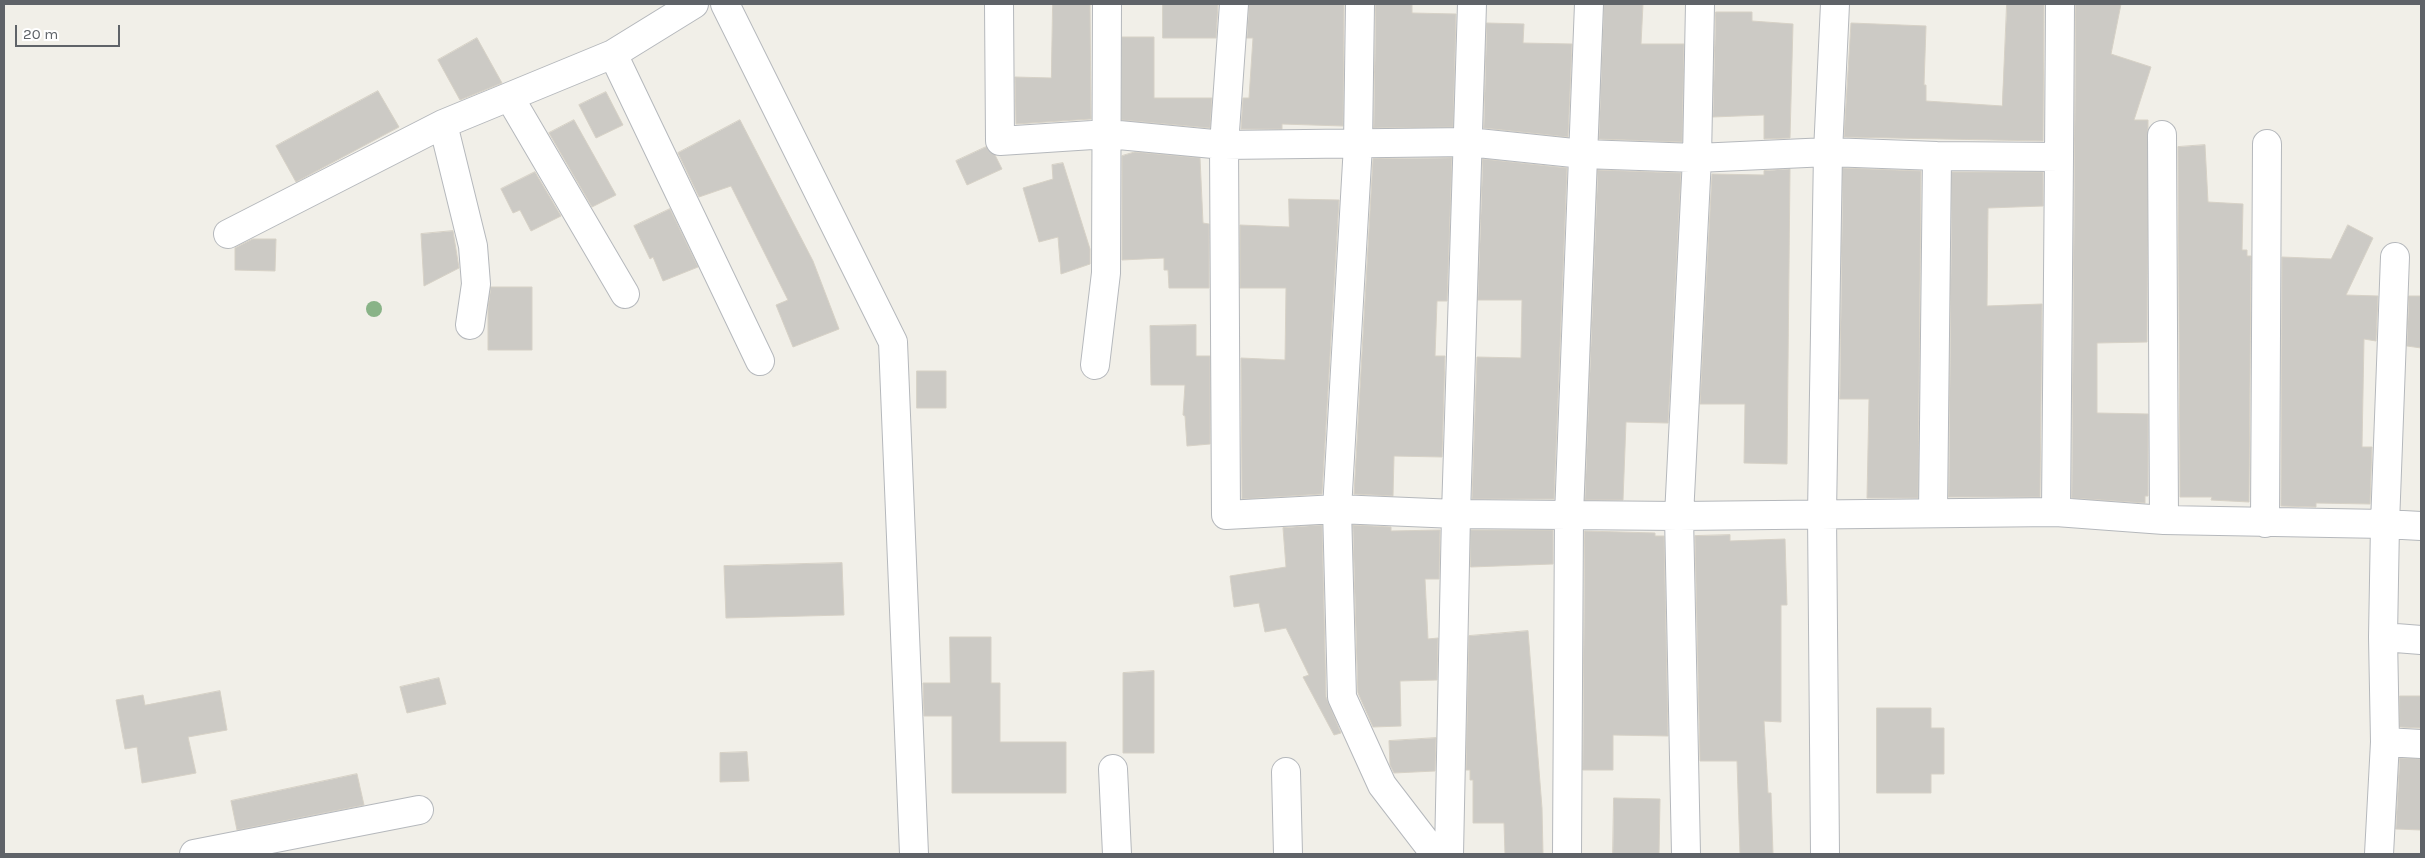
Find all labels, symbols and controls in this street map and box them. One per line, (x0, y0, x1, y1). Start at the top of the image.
scale bar (18, 15, 122, 47)
text: 20 m (23, 25, 58, 43)

